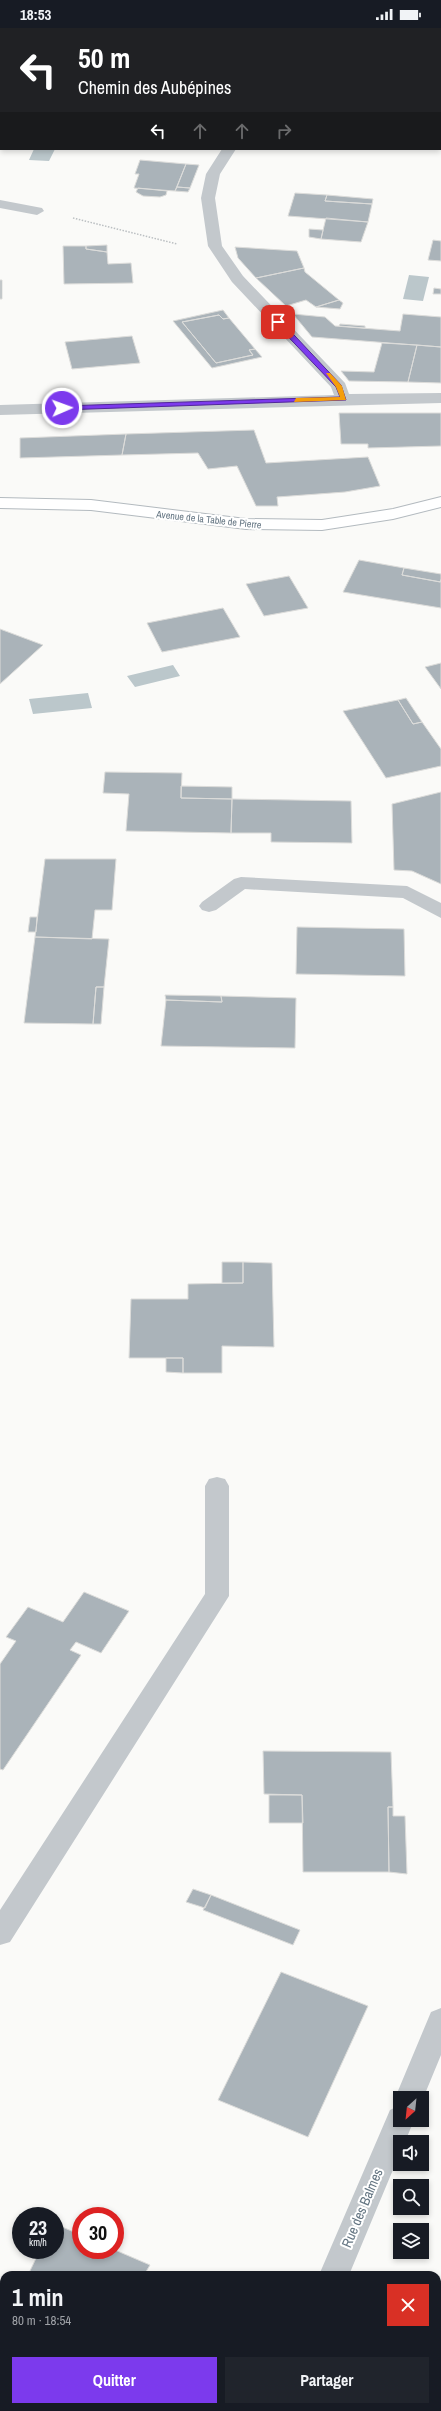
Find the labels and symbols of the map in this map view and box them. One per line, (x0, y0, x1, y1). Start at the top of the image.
pin (261, 305, 295, 339)
position arrow (41, 387, 83, 429)
street label: Avenue de la Table de Pierre (155, 507, 263, 532)
north arrow (393, 2091, 429, 2127)
street label: Rue des Balmes (337, 2165, 387, 2250)
speed limit sign: 30 (72, 2207, 124, 2259)

